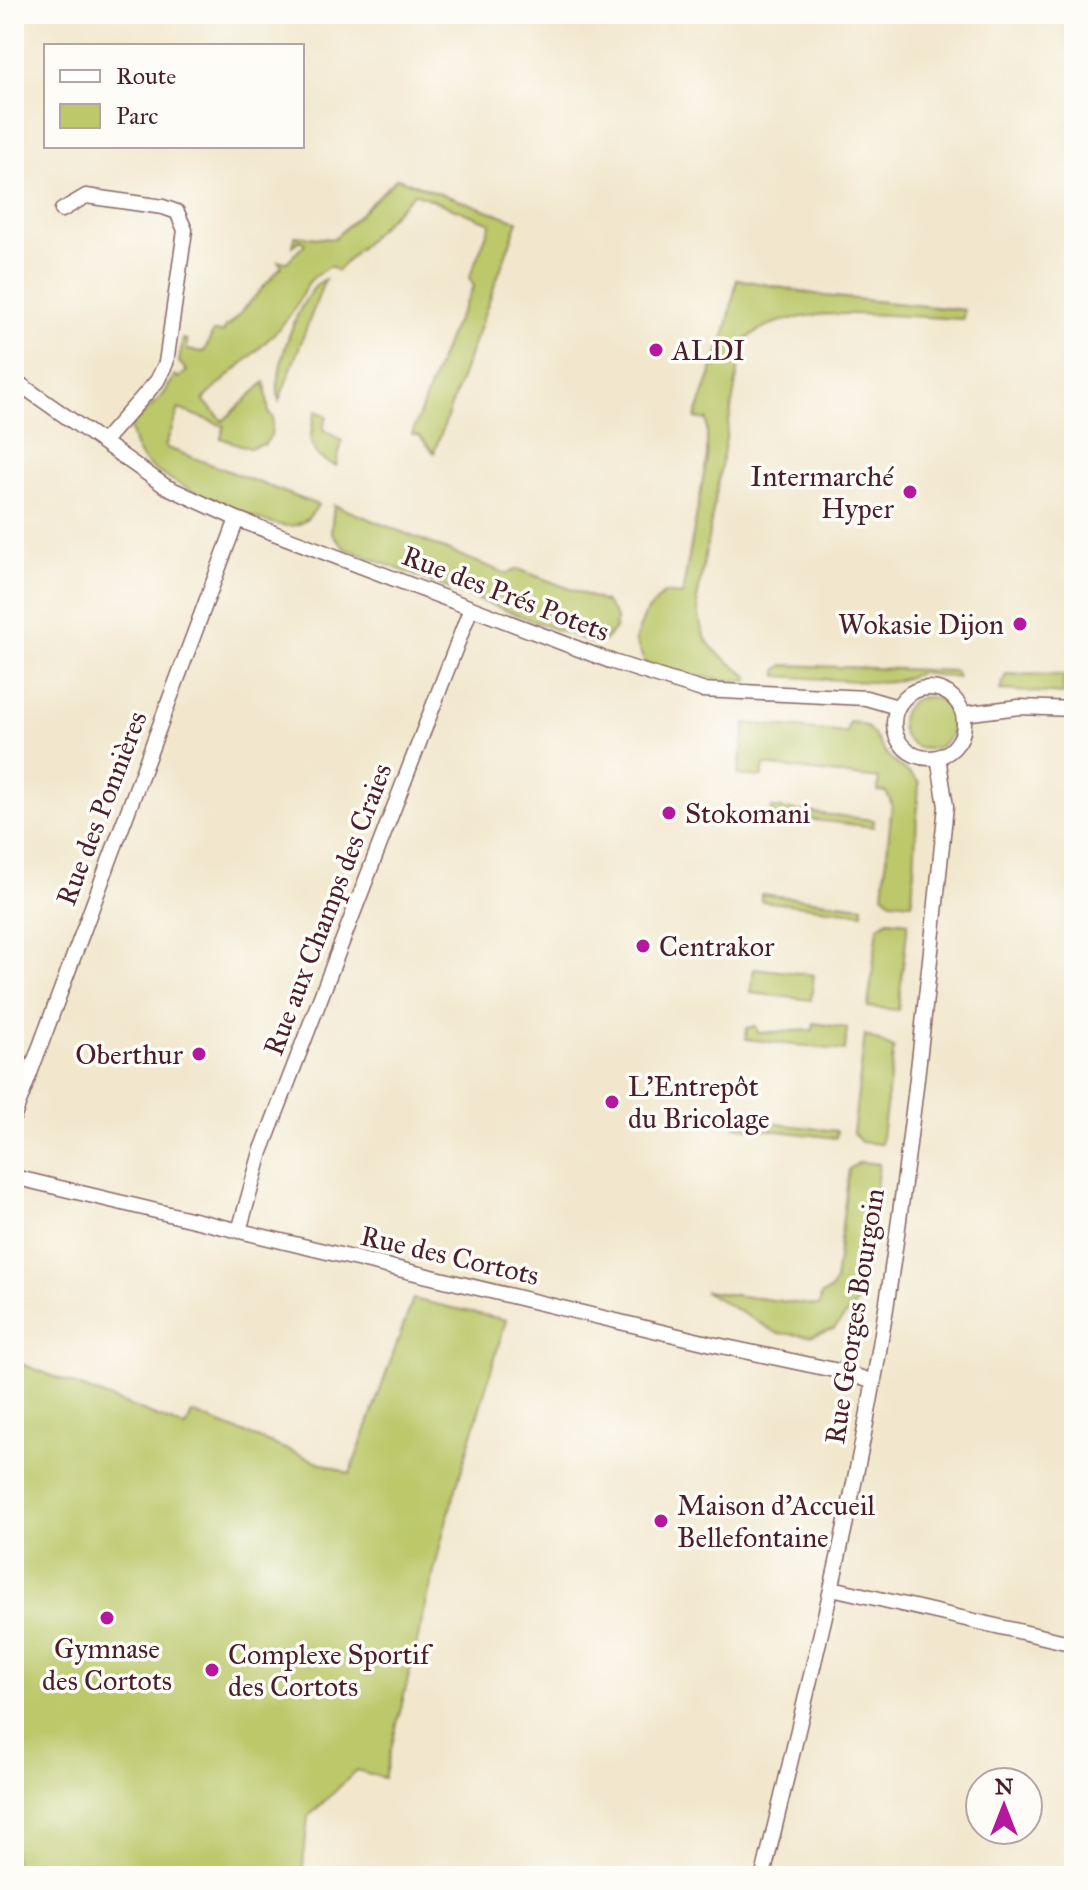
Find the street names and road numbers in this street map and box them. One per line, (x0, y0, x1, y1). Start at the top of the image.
street label: Rue des Prés Potets (397, 538, 615, 649)
street label: Rue des Ponnières (48, 706, 155, 910)
street label: Rue aux Champs des Craies (256, 758, 399, 1060)
street label: Rue Georges Bourgoin (817, 1186, 892, 1446)
street label: Rue des Cortots (357, 1218, 543, 1293)

